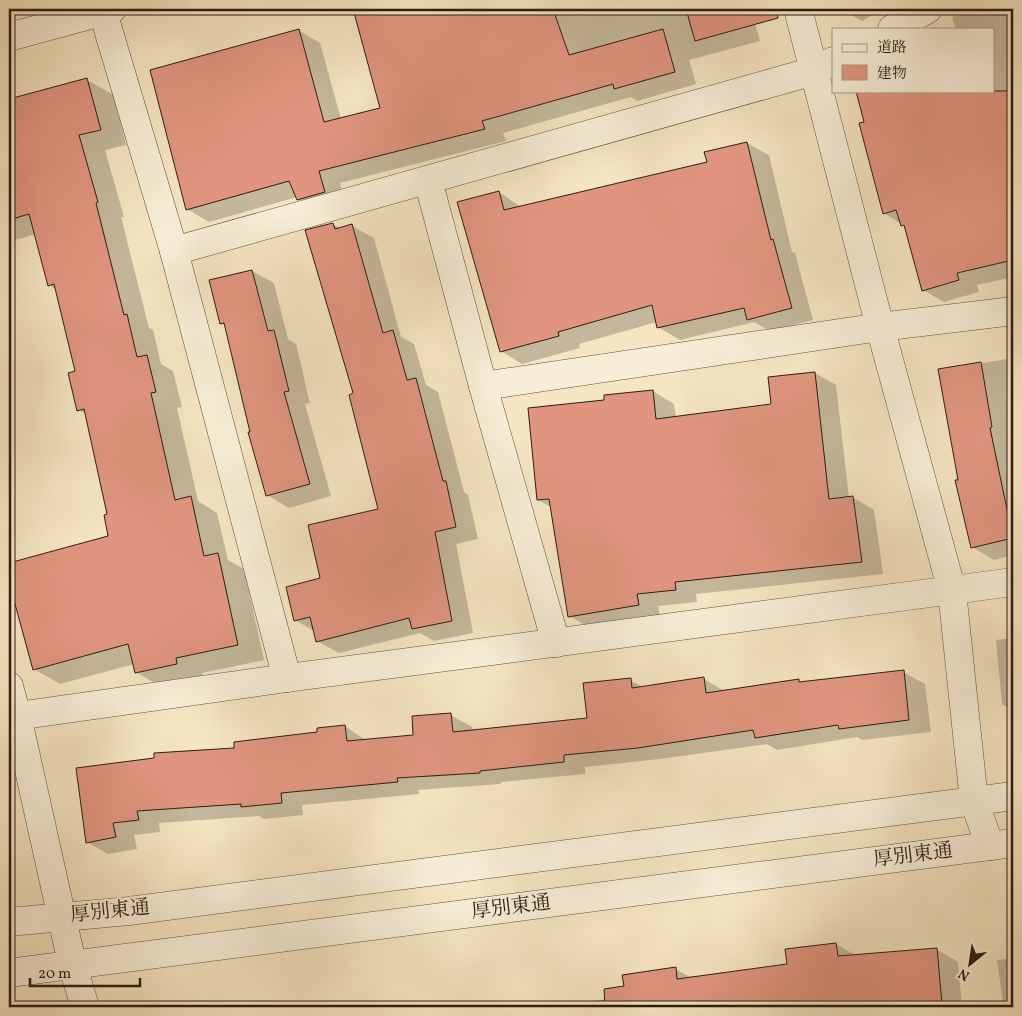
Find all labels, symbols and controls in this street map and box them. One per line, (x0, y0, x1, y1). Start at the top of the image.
legend (832, 28, 994, 92)
text: 道路 (877, 38, 907, 59)
text: 建物 (877, 64, 907, 85)
street label: 厚別東通 (872, 837, 954, 875)
street label: 厚別東通 (470, 889, 552, 927)
street label: 厚別東通 (69, 894, 151, 930)
north arrow (944, 938, 994, 988)
scale bar (30, 956, 140, 988)
text: N (955, 963, 973, 985)
text: 20 m (38, 964, 71, 985)

